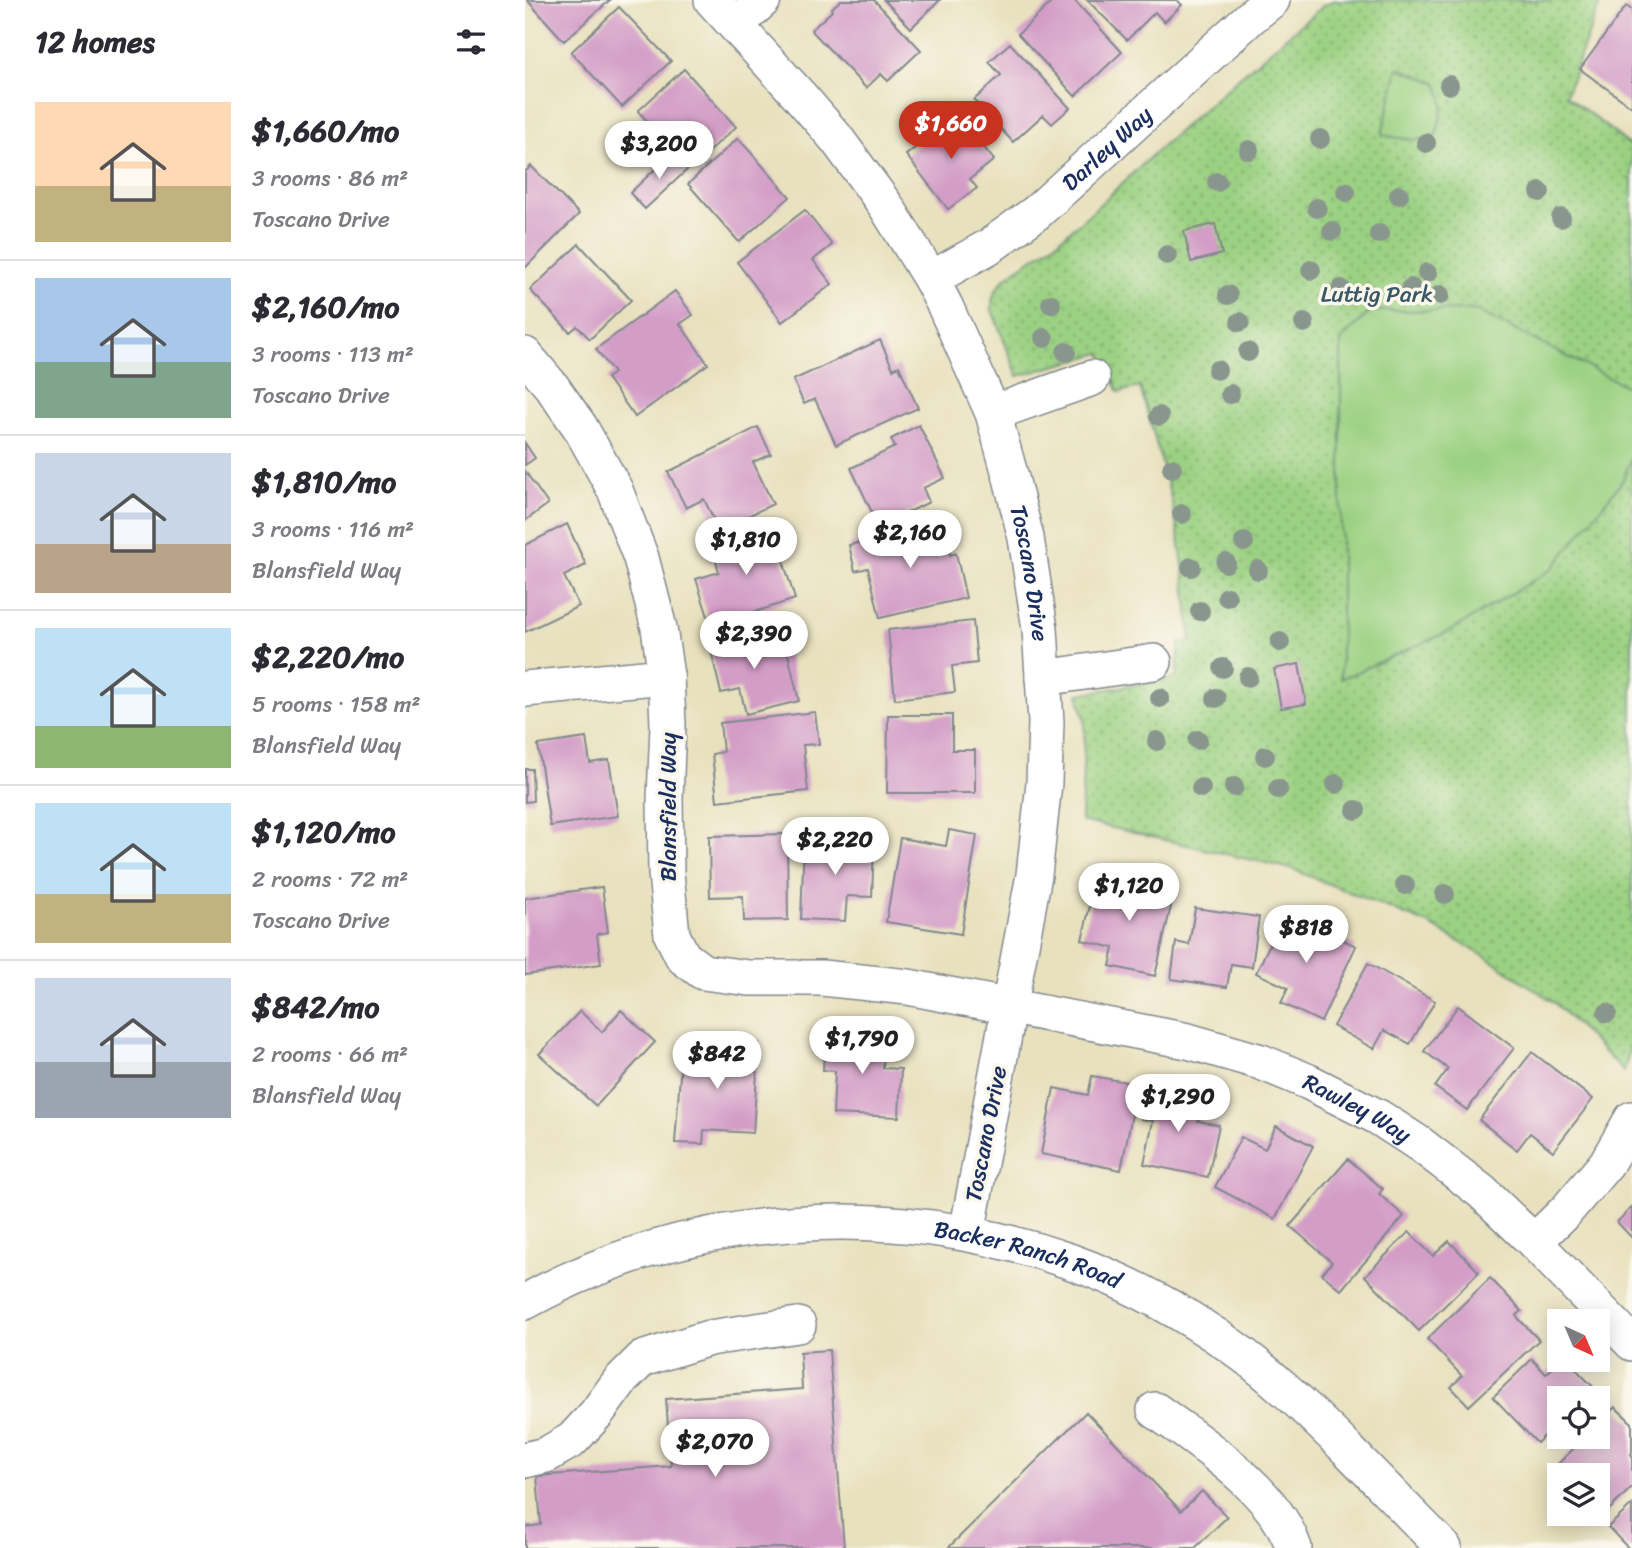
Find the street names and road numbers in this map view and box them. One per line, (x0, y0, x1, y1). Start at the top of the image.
street label: Darley Way (1052, 95, 1162, 201)
street label: Toscano Drive (998, 500, 1061, 643)
street label: Blansfield Way (648, 732, 689, 882)
street label: Toscano Drive (953, 1062, 1019, 1206)
street label: Rawley Way (1296, 1062, 1420, 1154)
street label: Backer Ranch Road (931, 1208, 1130, 1301)

